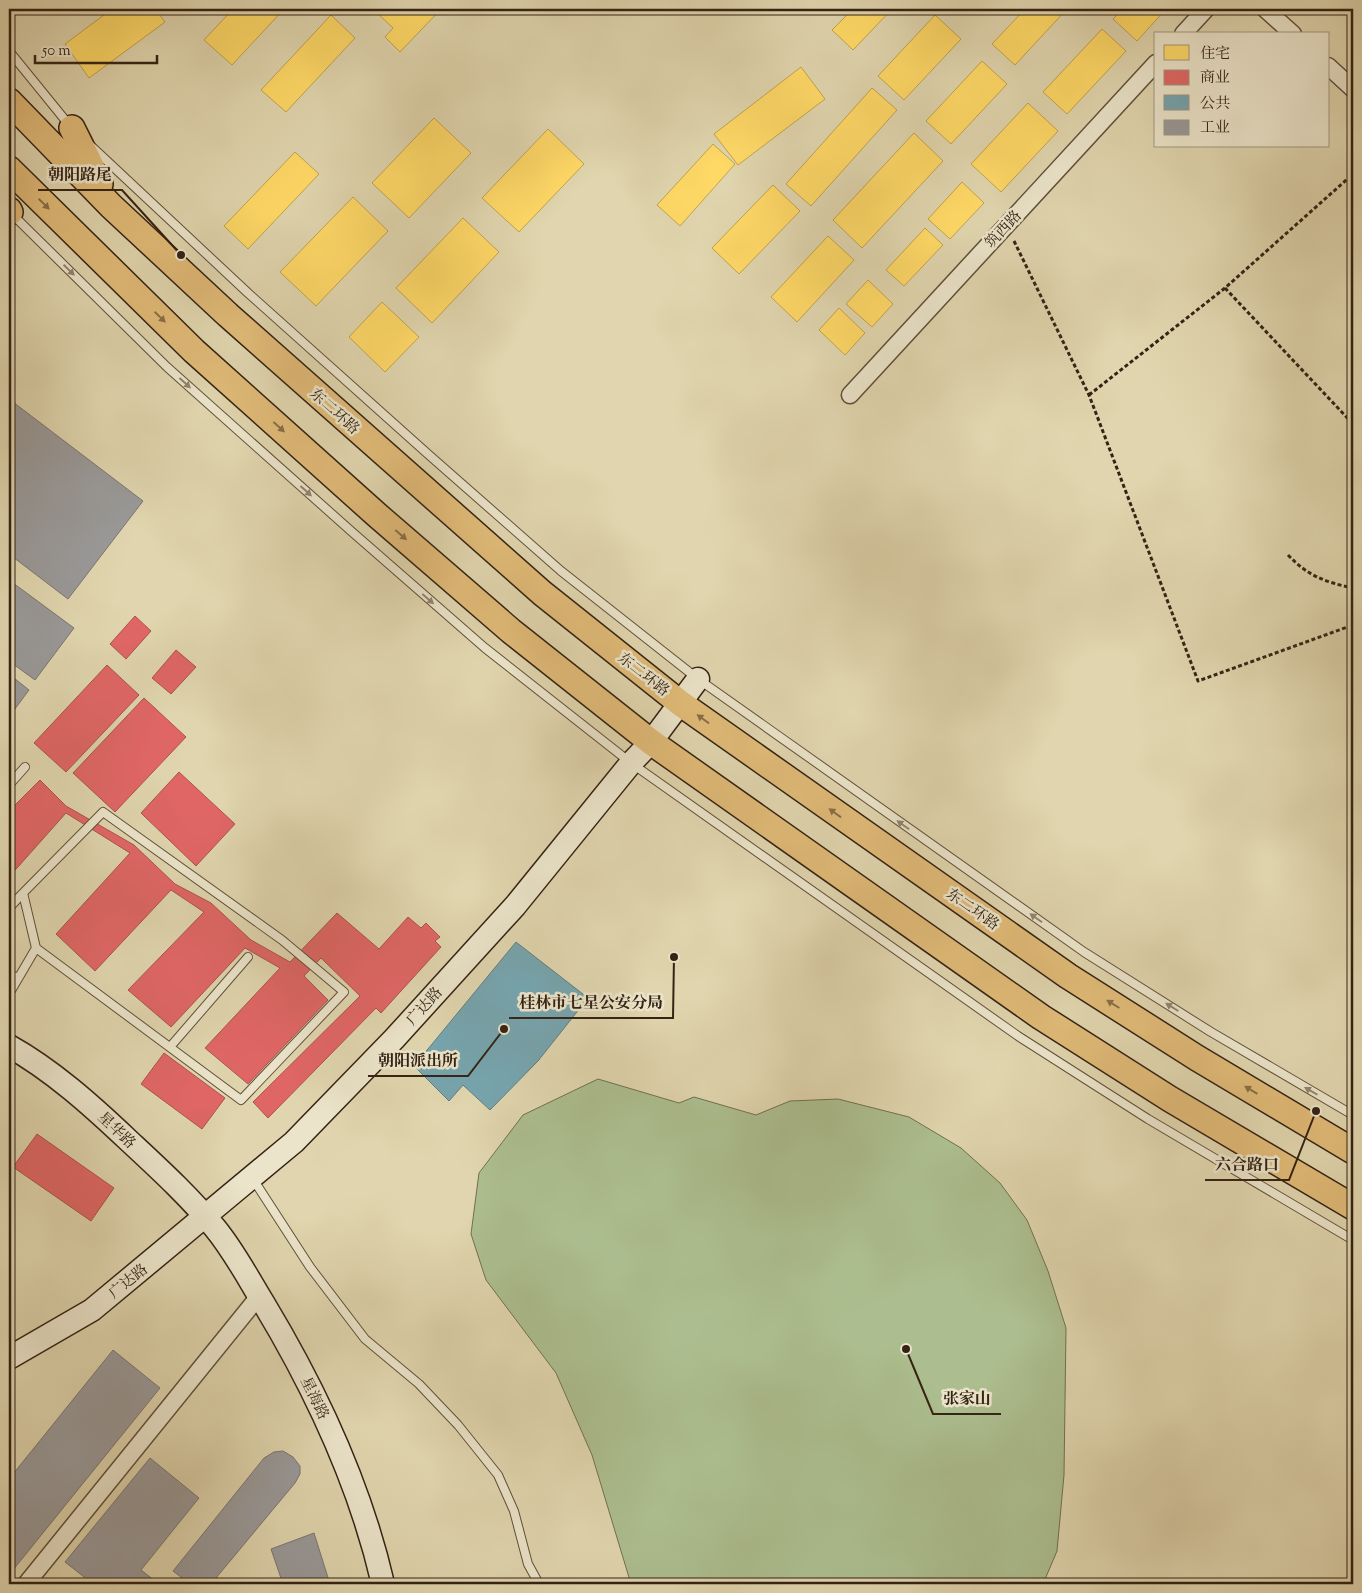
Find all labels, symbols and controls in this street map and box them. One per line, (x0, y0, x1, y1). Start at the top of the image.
scale bar (35, 32, 158, 64)
legend (1154, 32, 1330, 148)
text: 50 m (41, 41, 71, 62)
text: 住宅 (1200, 44, 1230, 65)
text: 商业 (1200, 68, 1230, 89)
text: 公共 (1200, 94, 1230, 115)
text: 工业 (1200, 118, 1230, 139)
callout: 朝阳路尾 (38, 159, 122, 190)
text: 朝阳路尾 (48, 165, 112, 188)
one-way arrow (37, 197, 49, 209)
street label: 筑西路 (981, 206, 1027, 254)
one-way arrow (62, 264, 74, 276)
one-way arrow (153, 311, 165, 323)
one-way arrow (179, 377, 191, 389)
street label: 东二环路 (305, 384, 363, 440)
one-way arrow (273, 421, 285, 433)
one-way arrow (300, 485, 312, 497)
one-way arrow (394, 530, 407, 541)
one-way arrow (422, 593, 435, 604)
street label: 东二环路 (613, 648, 673, 702)
one-way arrow (697, 713, 710, 724)
one-way arrow (828, 808, 842, 818)
one-way arrow (896, 820, 910, 830)
street label: 东二环路 (942, 884, 1003, 936)
one-way arrow (1029, 913, 1043, 923)
street label: 广达路 (402, 983, 448, 1031)
callout: 桂林市七星公安分局 (509, 987, 673, 1018)
text: 桂林市七星公安分局 (519, 993, 663, 1016)
one-way arrow (1107, 1000, 1120, 1009)
one-way arrow (1165, 1003, 1178, 1012)
callout: 朝阳派出所 (368, 1045, 468, 1076)
text: 朝阳派出所 (378, 1051, 458, 1074)
one-way arrow (1245, 1085, 1258, 1094)
one-way arrow (1305, 1086, 1318, 1095)
street label: 星华路 (92, 1108, 139, 1154)
callout: 六合路口 (1205, 1149, 1289, 1180)
text: 六合路口 (1215, 1155, 1279, 1178)
street label: 广达路 (105, 1260, 153, 1304)
street label: 星海路 (294, 1374, 333, 1423)
callout: 张家山 (933, 1383, 1001, 1414)
text: 张家山 (943, 1389, 991, 1412)

